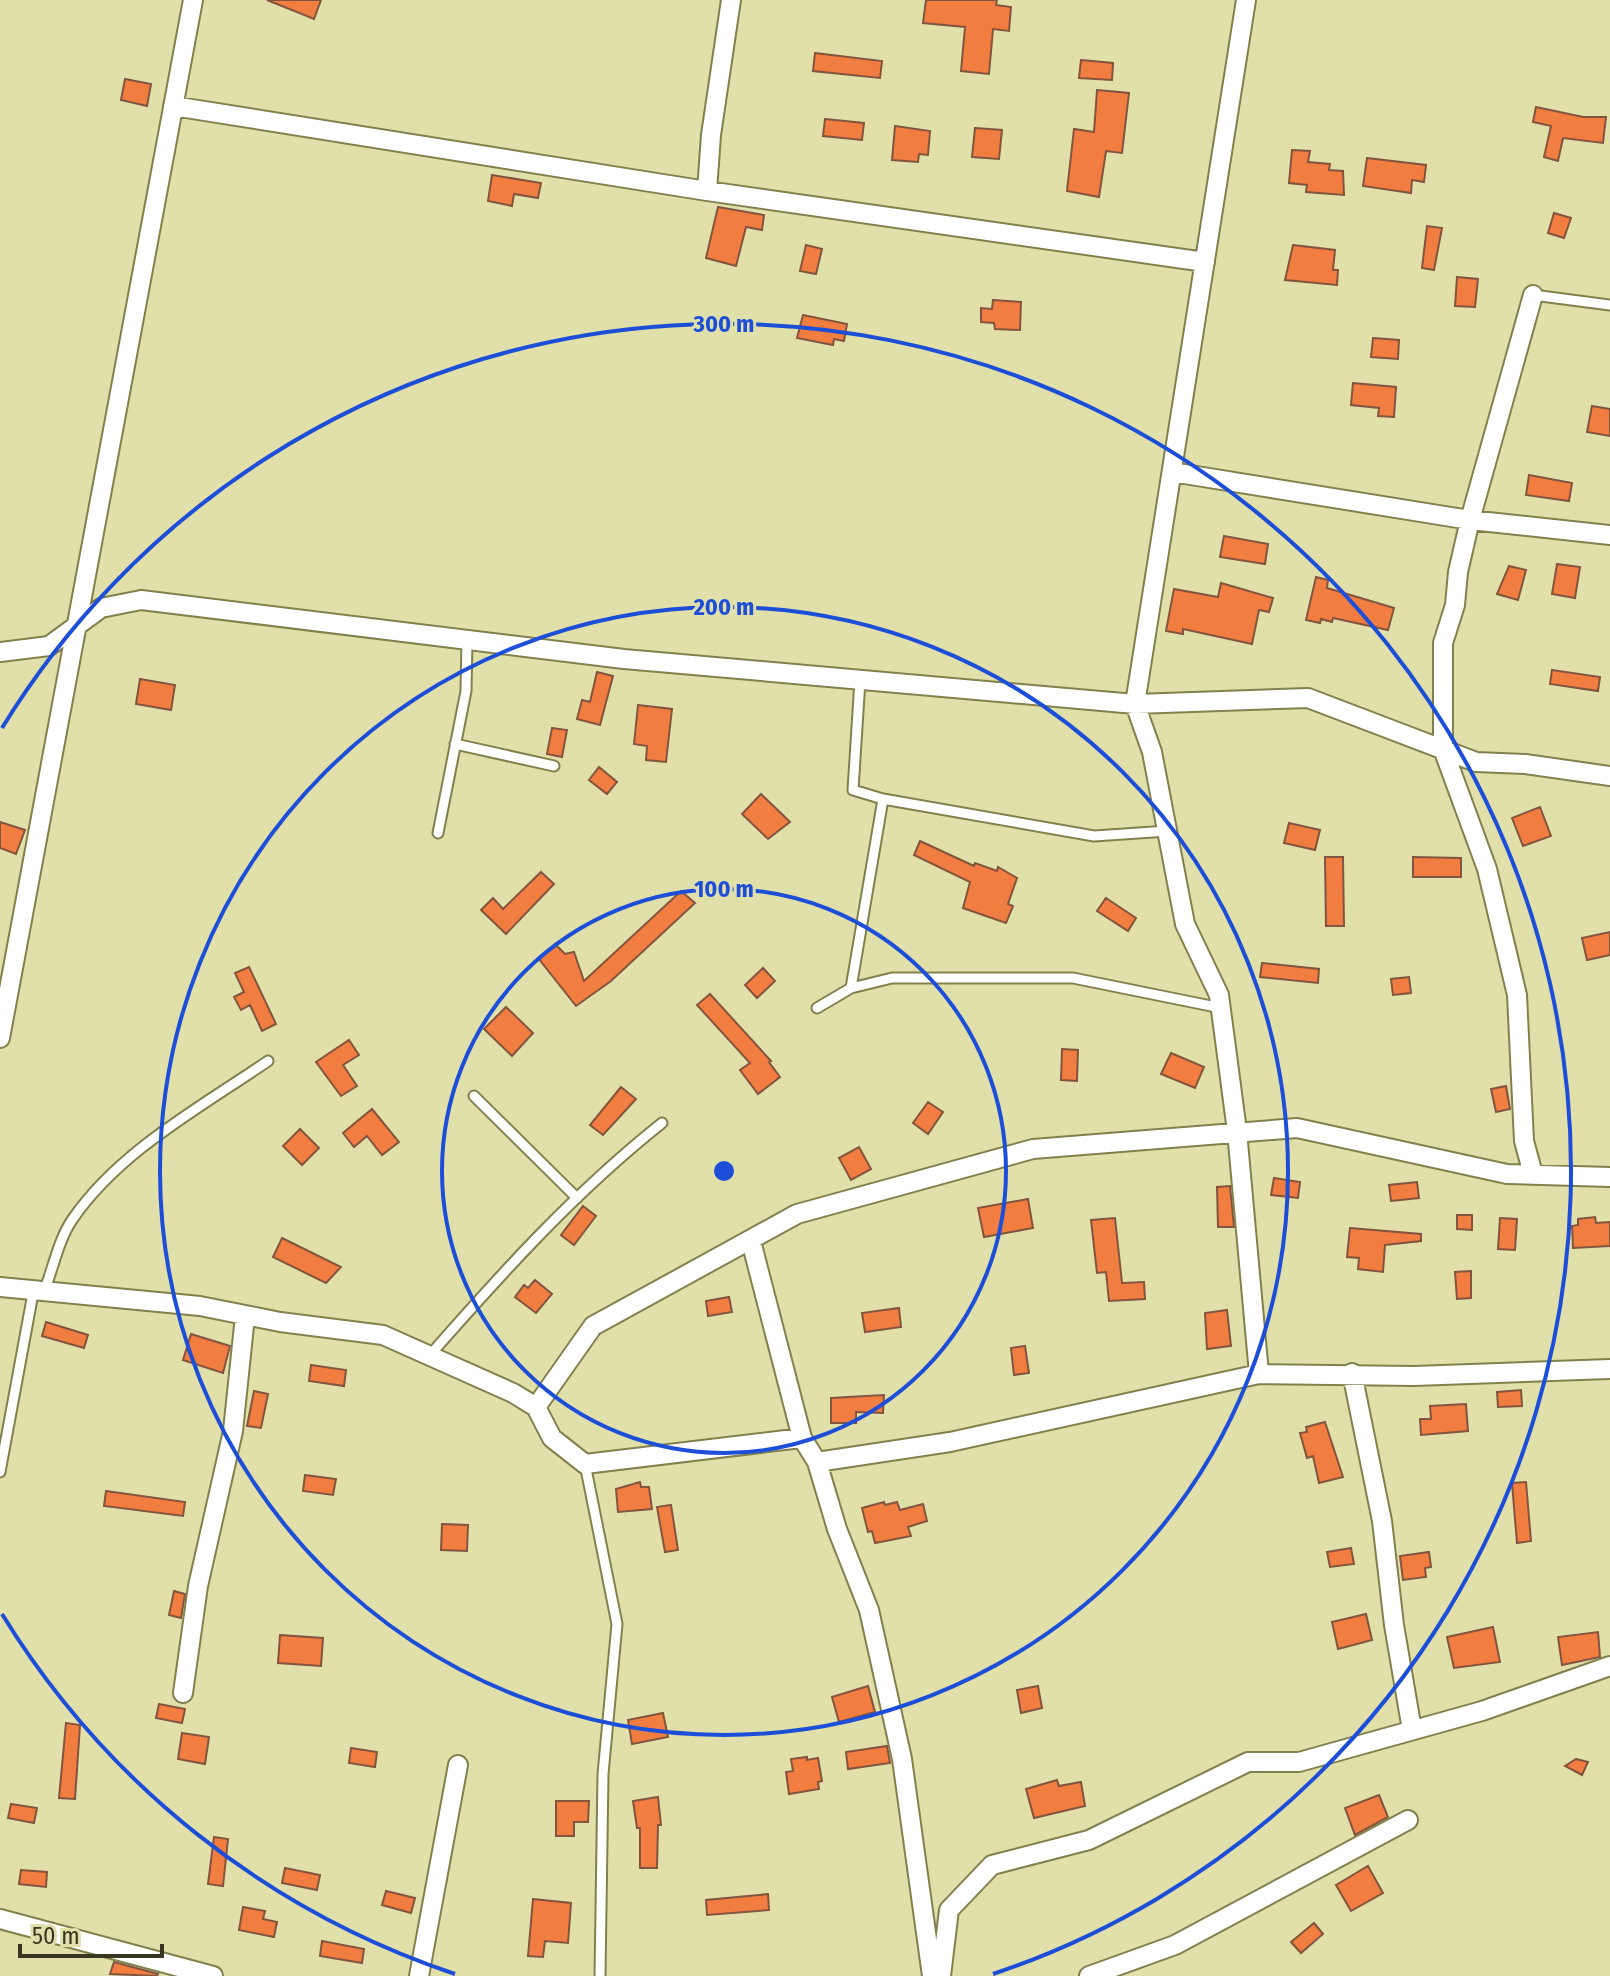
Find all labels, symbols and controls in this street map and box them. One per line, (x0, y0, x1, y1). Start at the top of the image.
text: 300 m (693, 310, 754, 338)
text: 200 m (693, 593, 754, 621)
text: 100 m (694, 875, 754, 903)
centre of rings (710, 1157, 738, 1185)
scale bar (20, 1908, 162, 1958)
text: 50 m (32, 1922, 80, 1950)

